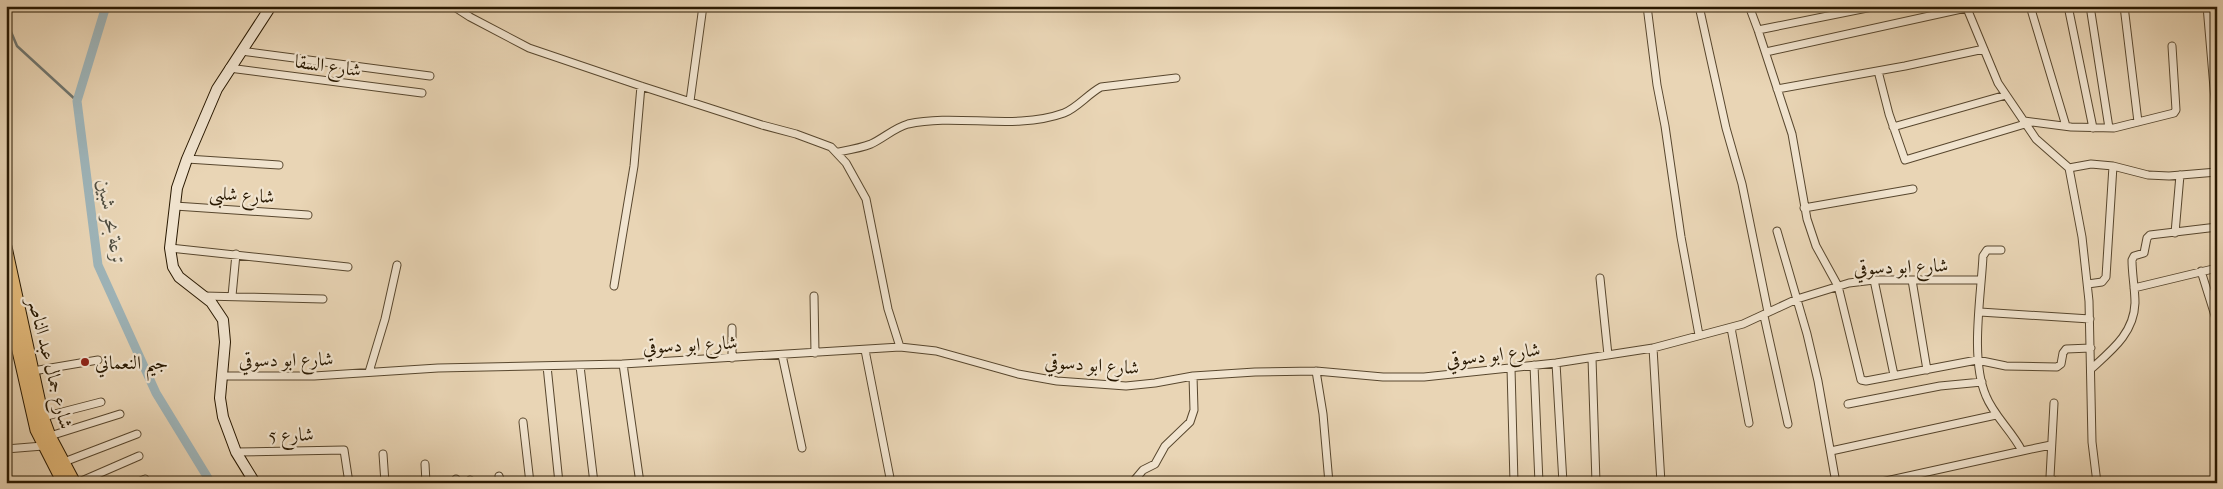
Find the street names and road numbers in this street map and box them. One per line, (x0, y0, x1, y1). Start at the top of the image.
street label: شارع السقا (293, 50, 362, 85)
street label: شارع شلبى (208, 182, 275, 212)
street label: شارع ابو دسوقي (1853, 254, 1949, 284)
street label: شارع جمال عبد الناصر (19, 293, 77, 432)
street label: شارع ابو دسوقي (642, 332, 738, 362)
street label: شارع ابو دسوقي (1445, 338, 1542, 376)
street label: شارع ابو دسوقي (238, 348, 334, 376)
street label: شارع ابو دسوقي (1044, 351, 1140, 383)
street label: شارع 5 (268, 424, 314, 450)

